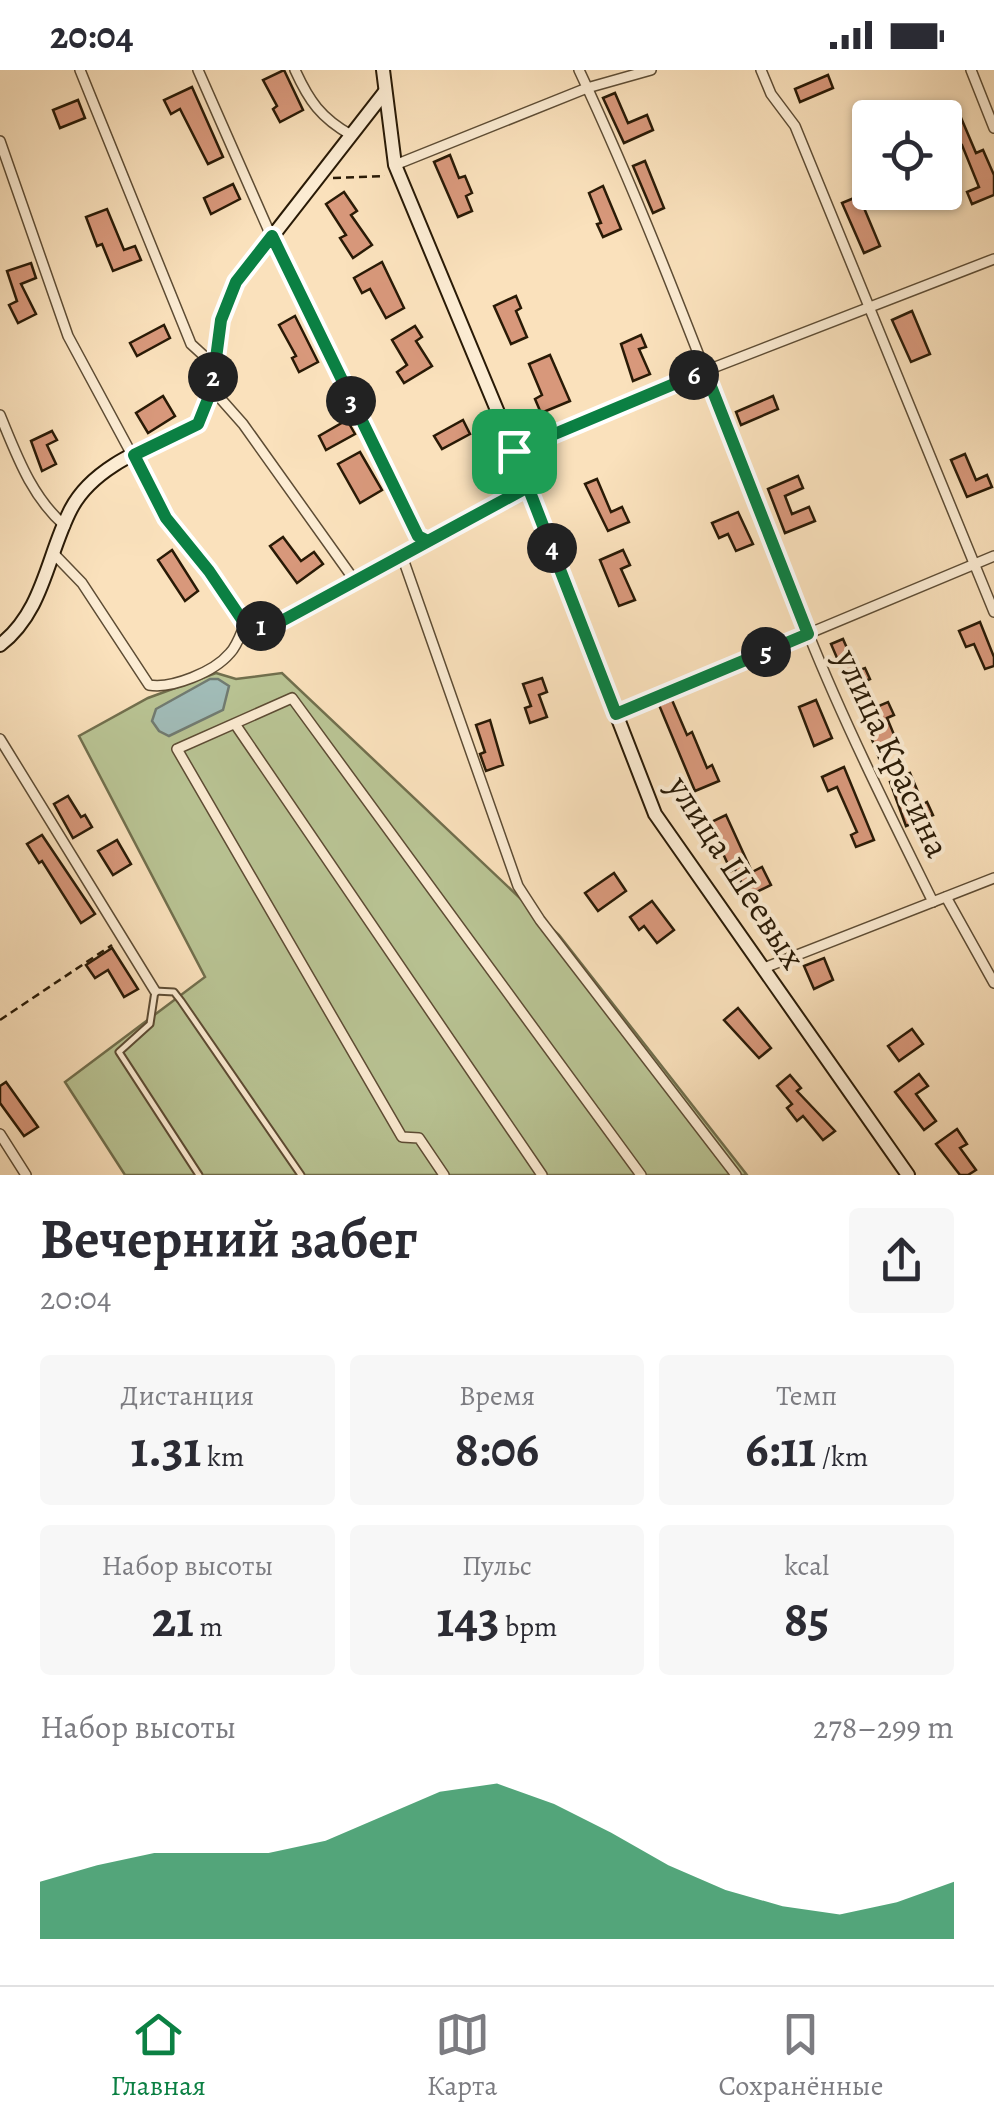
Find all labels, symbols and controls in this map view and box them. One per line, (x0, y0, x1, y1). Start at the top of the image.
text: 20:04 (50, 9, 134, 61)
map controls (852, 100, 962, 210)
button: locate (852, 100, 962, 210)
pin: 6 (669, 350, 719, 400)
pin: 2 (188, 352, 238, 402)
text: 6 (687, 356, 701, 394)
text: 2 (206, 358, 220, 396)
pin: 3 (326, 376, 376, 426)
text: 3 (345, 382, 357, 420)
pin (472, 409, 557, 494)
icon: arrive (487, 424, 542, 479)
pin: 4 (527, 523, 577, 573)
text: 4 (545, 529, 559, 567)
pin: 1 (236, 601, 286, 651)
text: 1 (256, 607, 266, 645)
pin: 5 (741, 627, 791, 677)
text: 5 (760, 633, 772, 671)
street label: улица Красина (823, 640, 962, 865)
street label: улица Шеевых (656, 765, 818, 978)
text: Вечерний забег (40, 1201, 418, 1276)
button: share (849, 1208, 954, 1313)
text: 20:04 (40, 1276, 111, 1320)
text: Дистанция (121, 1377, 254, 1415)
text: Время (459, 1377, 535, 1415)
text: Темп (776, 1377, 837, 1415)
text: 1.31 (130, 1415, 201, 1483)
text: 8:06 (455, 1415, 539, 1483)
text: 6:11 (745, 1415, 816, 1483)
text: km (201, 1438, 244, 1476)
text: /km (816, 1438, 868, 1476)
text: Набор высоты (102, 1547, 273, 1585)
text: Пульс (462, 1547, 532, 1585)
text: kcal (784, 1547, 829, 1585)
text: 21 (152, 1585, 194, 1653)
text: 143 (437, 1585, 500, 1653)
text: 85 (784, 1585, 829, 1653)
text: m (194, 1608, 223, 1646)
text: bpm (500, 1608, 557, 1646)
text: Набор высоты (40, 1705, 236, 1749)
text: 278–299 m (813, 1705, 954, 1749)
tab: Главная (111, 2007, 206, 2105)
tab: Карта (427, 2007, 497, 2105)
tab: Сохранённые (718, 2007, 883, 2105)

